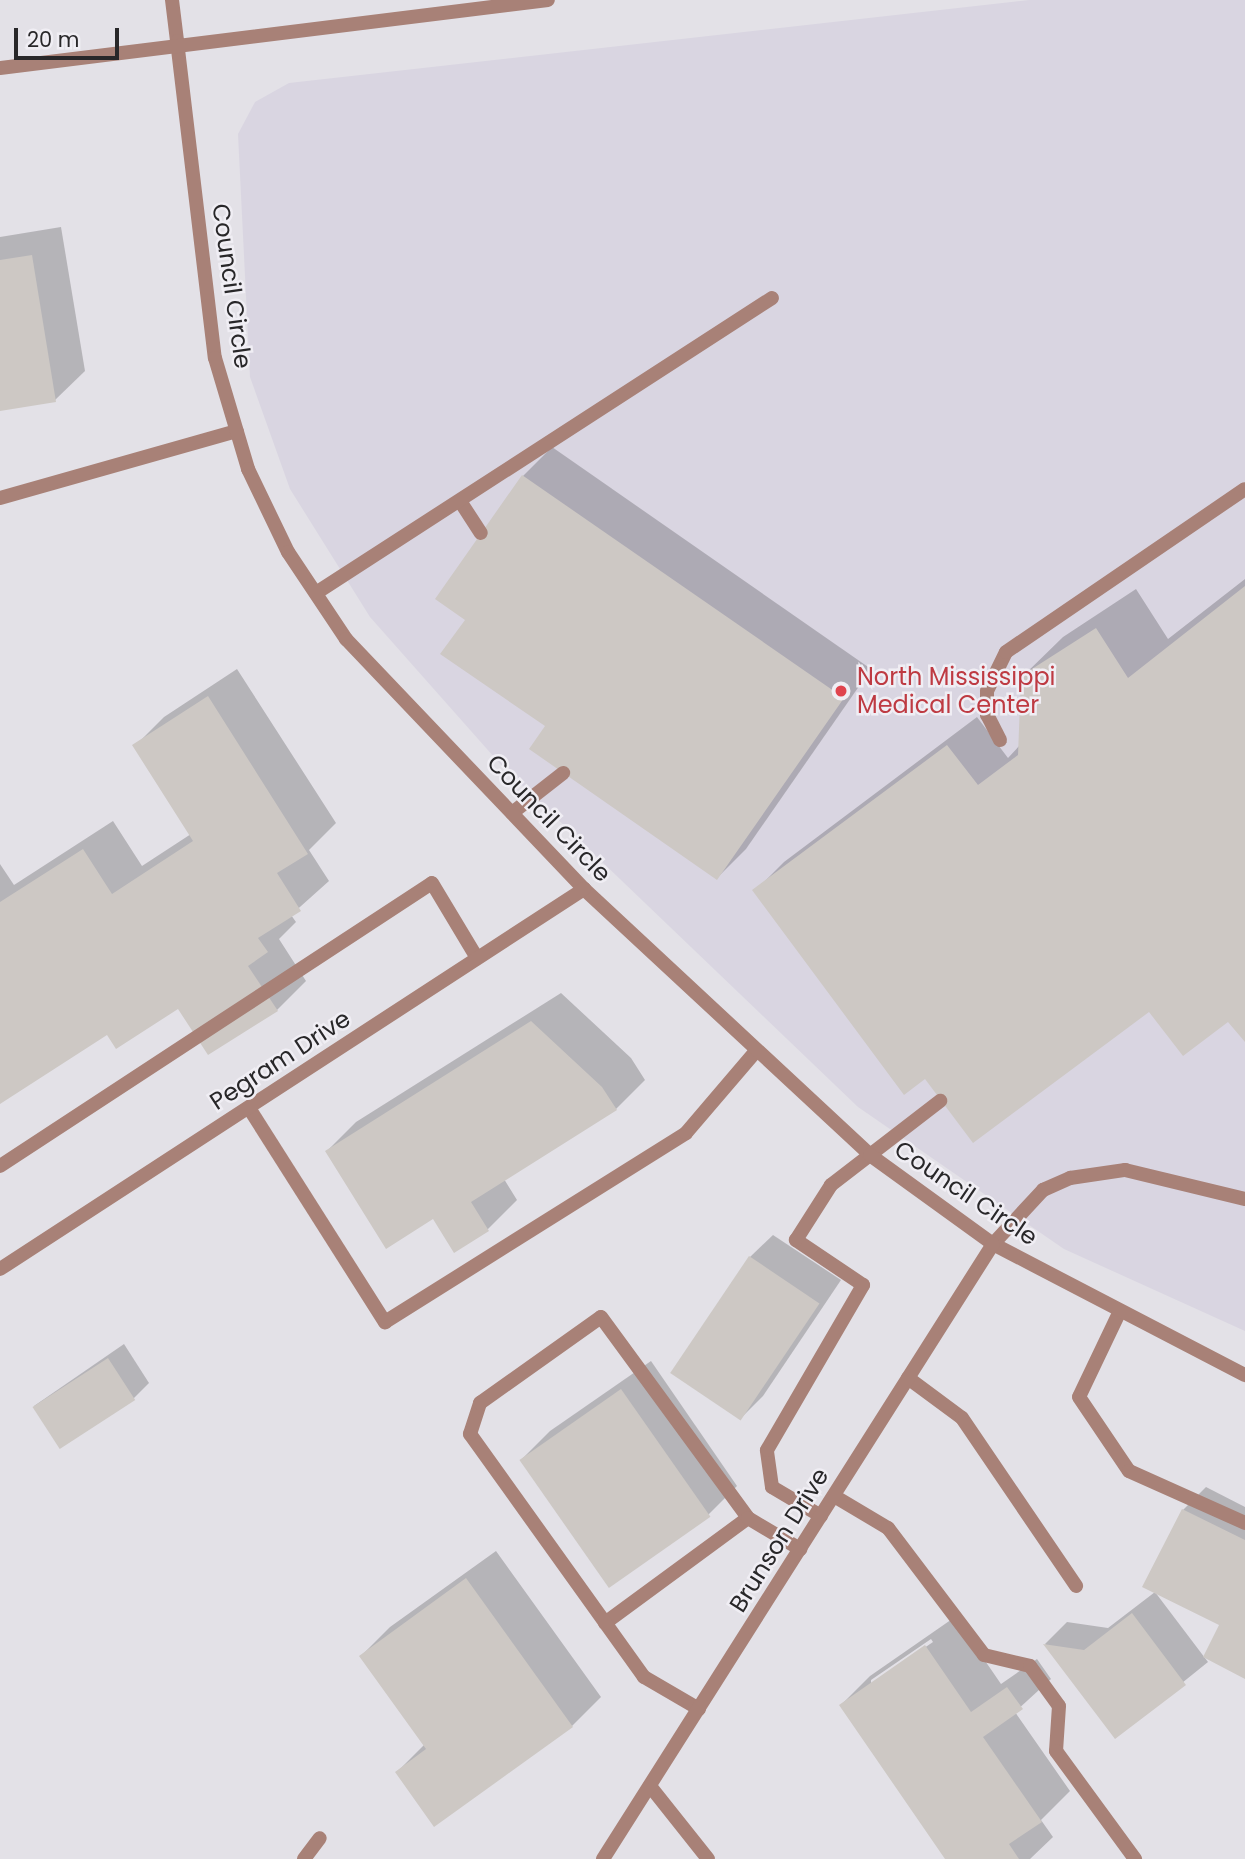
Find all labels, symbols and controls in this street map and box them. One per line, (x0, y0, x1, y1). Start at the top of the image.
scale bar (18, 14, 122, 58)
text: 20 m (27, 25, 80, 54)
street label: Council Circle (206, 202, 258, 370)
place label: North Mississippi Medical Center (857, 663, 1056, 719)
marker: North Mississippi Medical Center (831, 681, 851, 701)
street label: Council Circle (481, 748, 617, 888)
street label: Pegram Drive (204, 1004, 356, 1116)
street label: Council Circle (889, 1135, 1043, 1251)
street label: Brunson Drive (723, 1463, 835, 1617)

